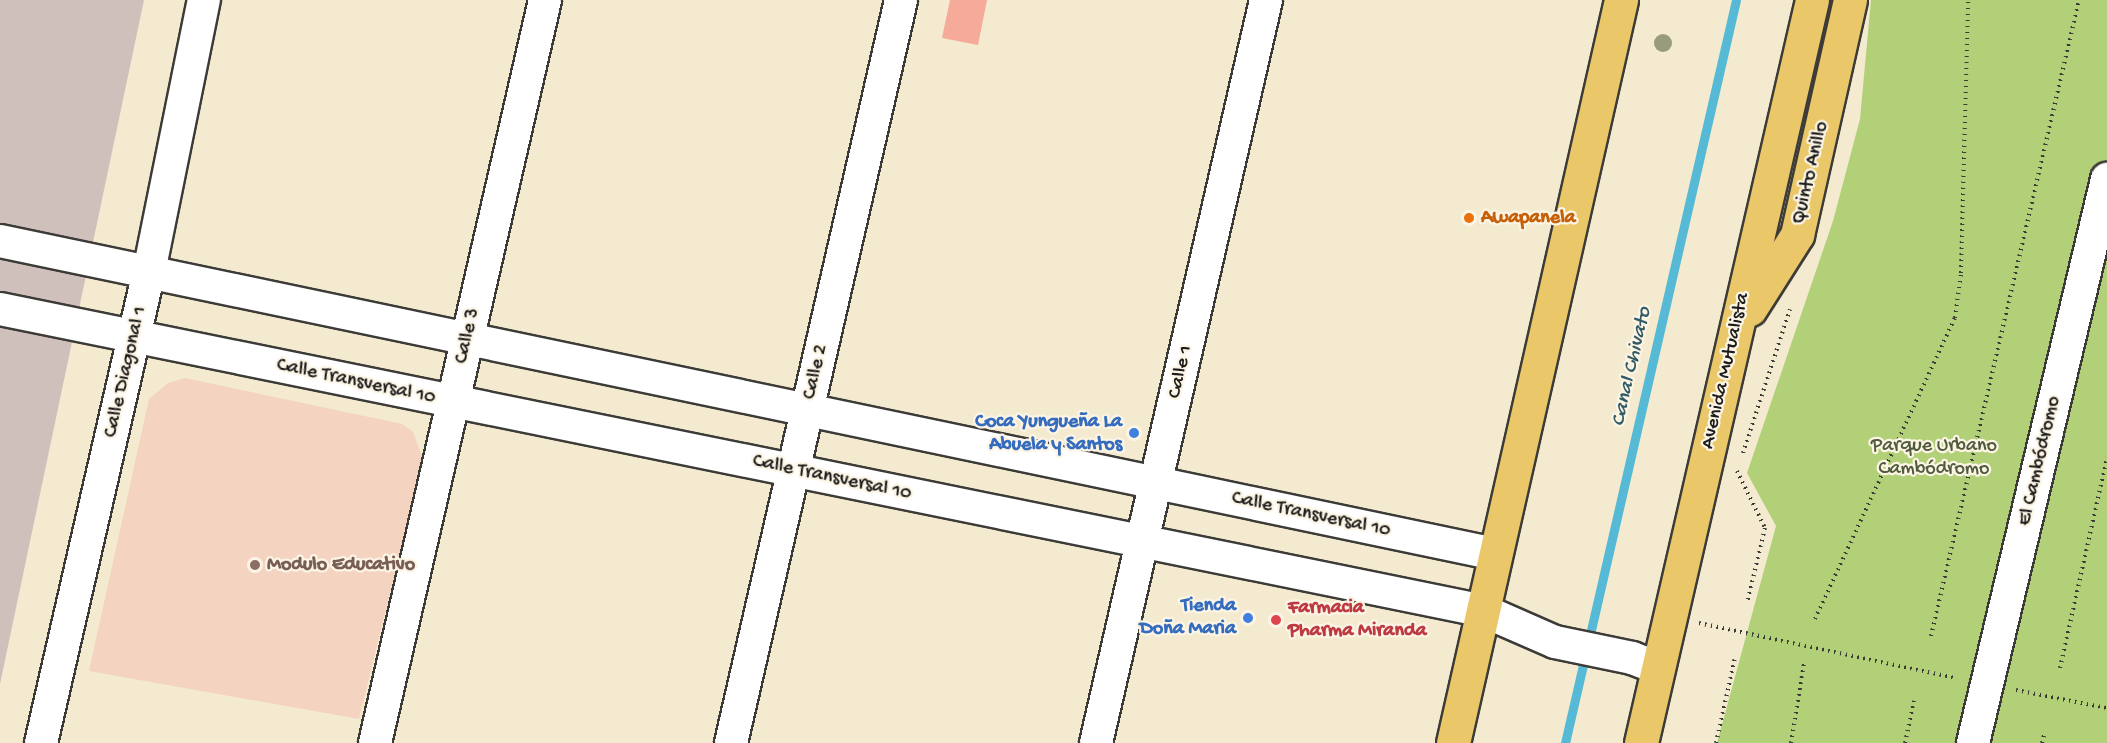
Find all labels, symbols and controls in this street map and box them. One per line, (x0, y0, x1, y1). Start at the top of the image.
street label: Quinto Anillo (1788, 119, 1834, 227)
place label: Awapanela (1481, 206, 1576, 230)
marker: Awapanela (1462, 211, 1476, 225)
street label: Avenida Mutualista (1696, 291, 1756, 451)
street label: Calle Diagonal 1 (99, 304, 153, 440)
water label: Canal Chivato (1607, 305, 1659, 429)
street label: Calle 3 (450, 306, 486, 366)
street label: Calle 2 (798, 342, 834, 402)
street label: Calle 1 (1163, 343, 1199, 401)
street label: Calle Transversal 10 (274, 353, 438, 411)
street label: El Cambódromo (2013, 394, 2067, 528)
place label: Coca Yungueña La Abuela y Santos (975, 410, 1122, 457)
marker: Coca Yungueña La Abuela y Santos (1127, 426, 1141, 440)
park label: Parque Urbano Cambódromo (1871, 434, 1997, 481)
street label: Calle Transversal 10 (750, 449, 914, 507)
street label: Calle Transversal 10 (1229, 486, 1393, 544)
place label: Modulo Educativo (267, 553, 415, 577)
marker: Modulo Educativo (248, 558, 262, 572)
place label: Tienda Doña Maria (1140, 594, 1236, 641)
place label: Farmacia Pharma Miranda (1288, 596, 1427, 643)
marker: Tienda Doña Maria (1241, 611, 1255, 625)
marker: Farmacia Pharma Miranda (1269, 613, 1283, 627)

